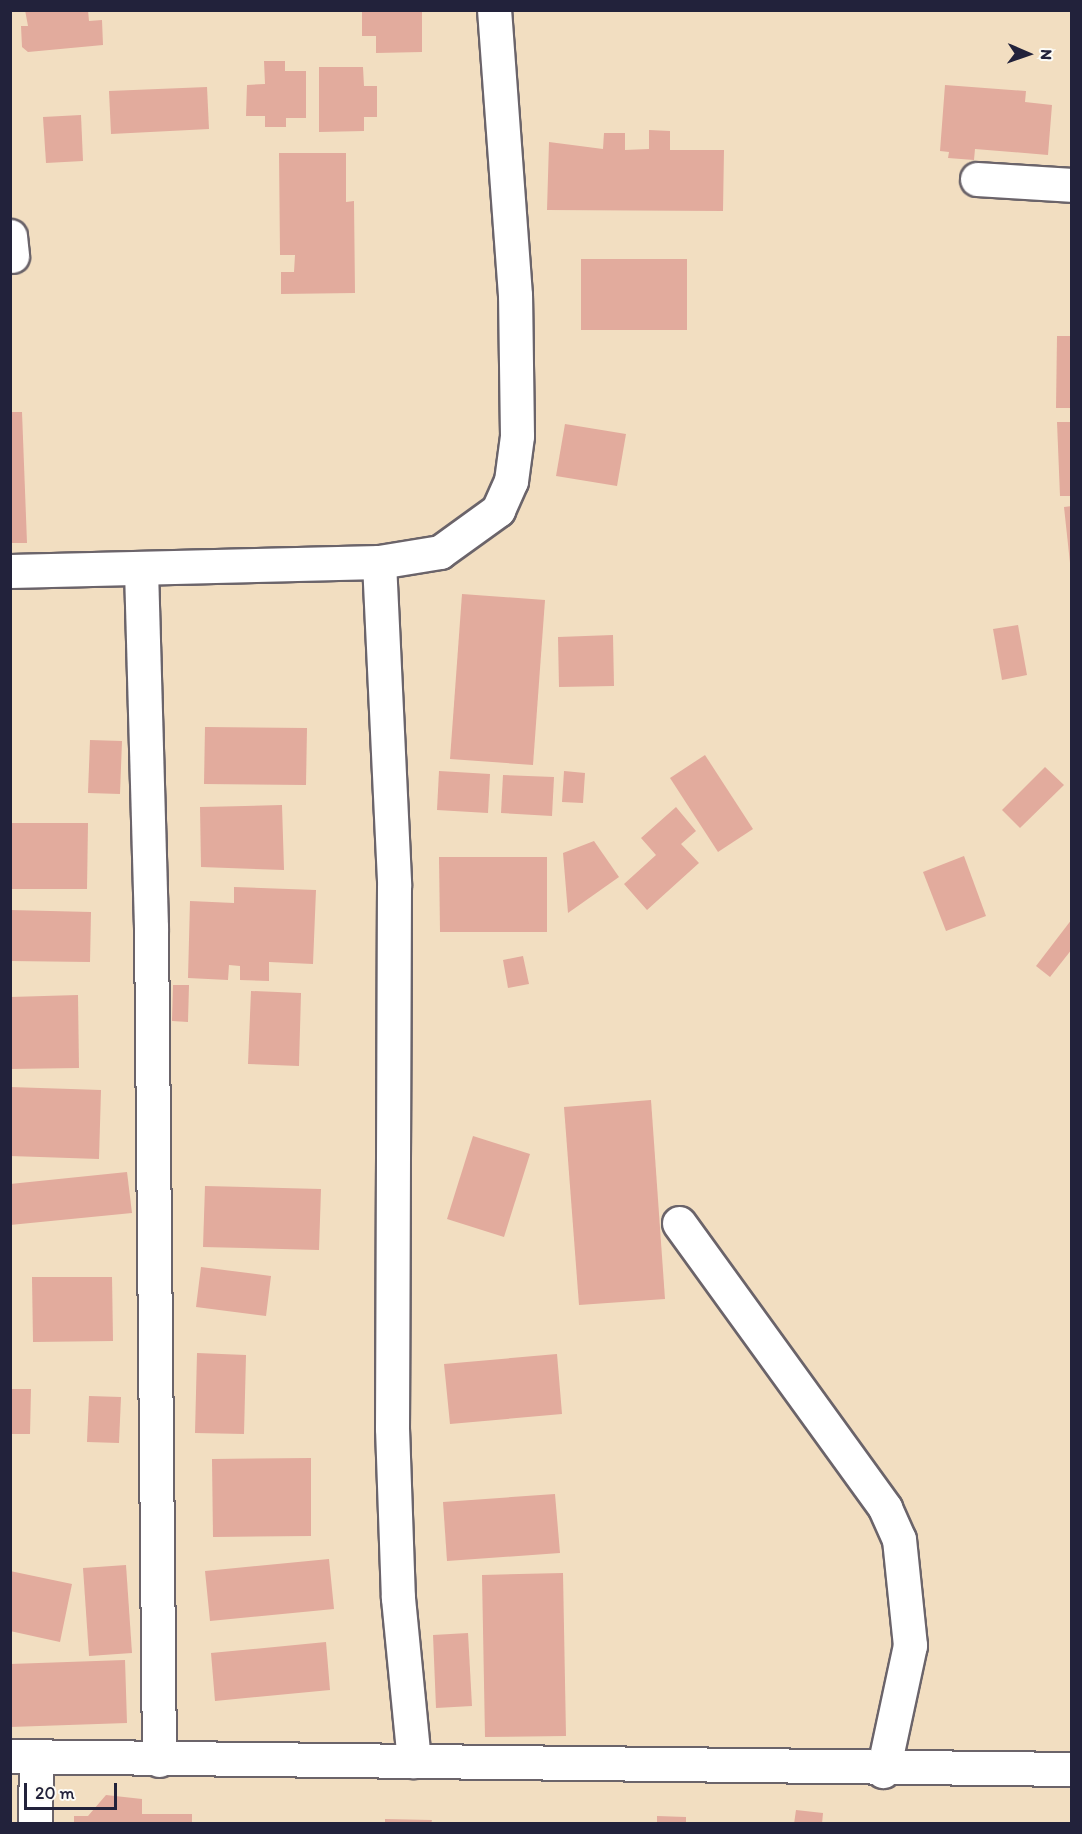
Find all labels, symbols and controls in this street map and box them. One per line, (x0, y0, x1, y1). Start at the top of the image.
north arrow (998, 24, 1058, 84)
text: N (1037, 49, 1056, 60)
scale bar (27, 1771, 120, 1809)
text: 20 m (35, 1782, 75, 1804)

